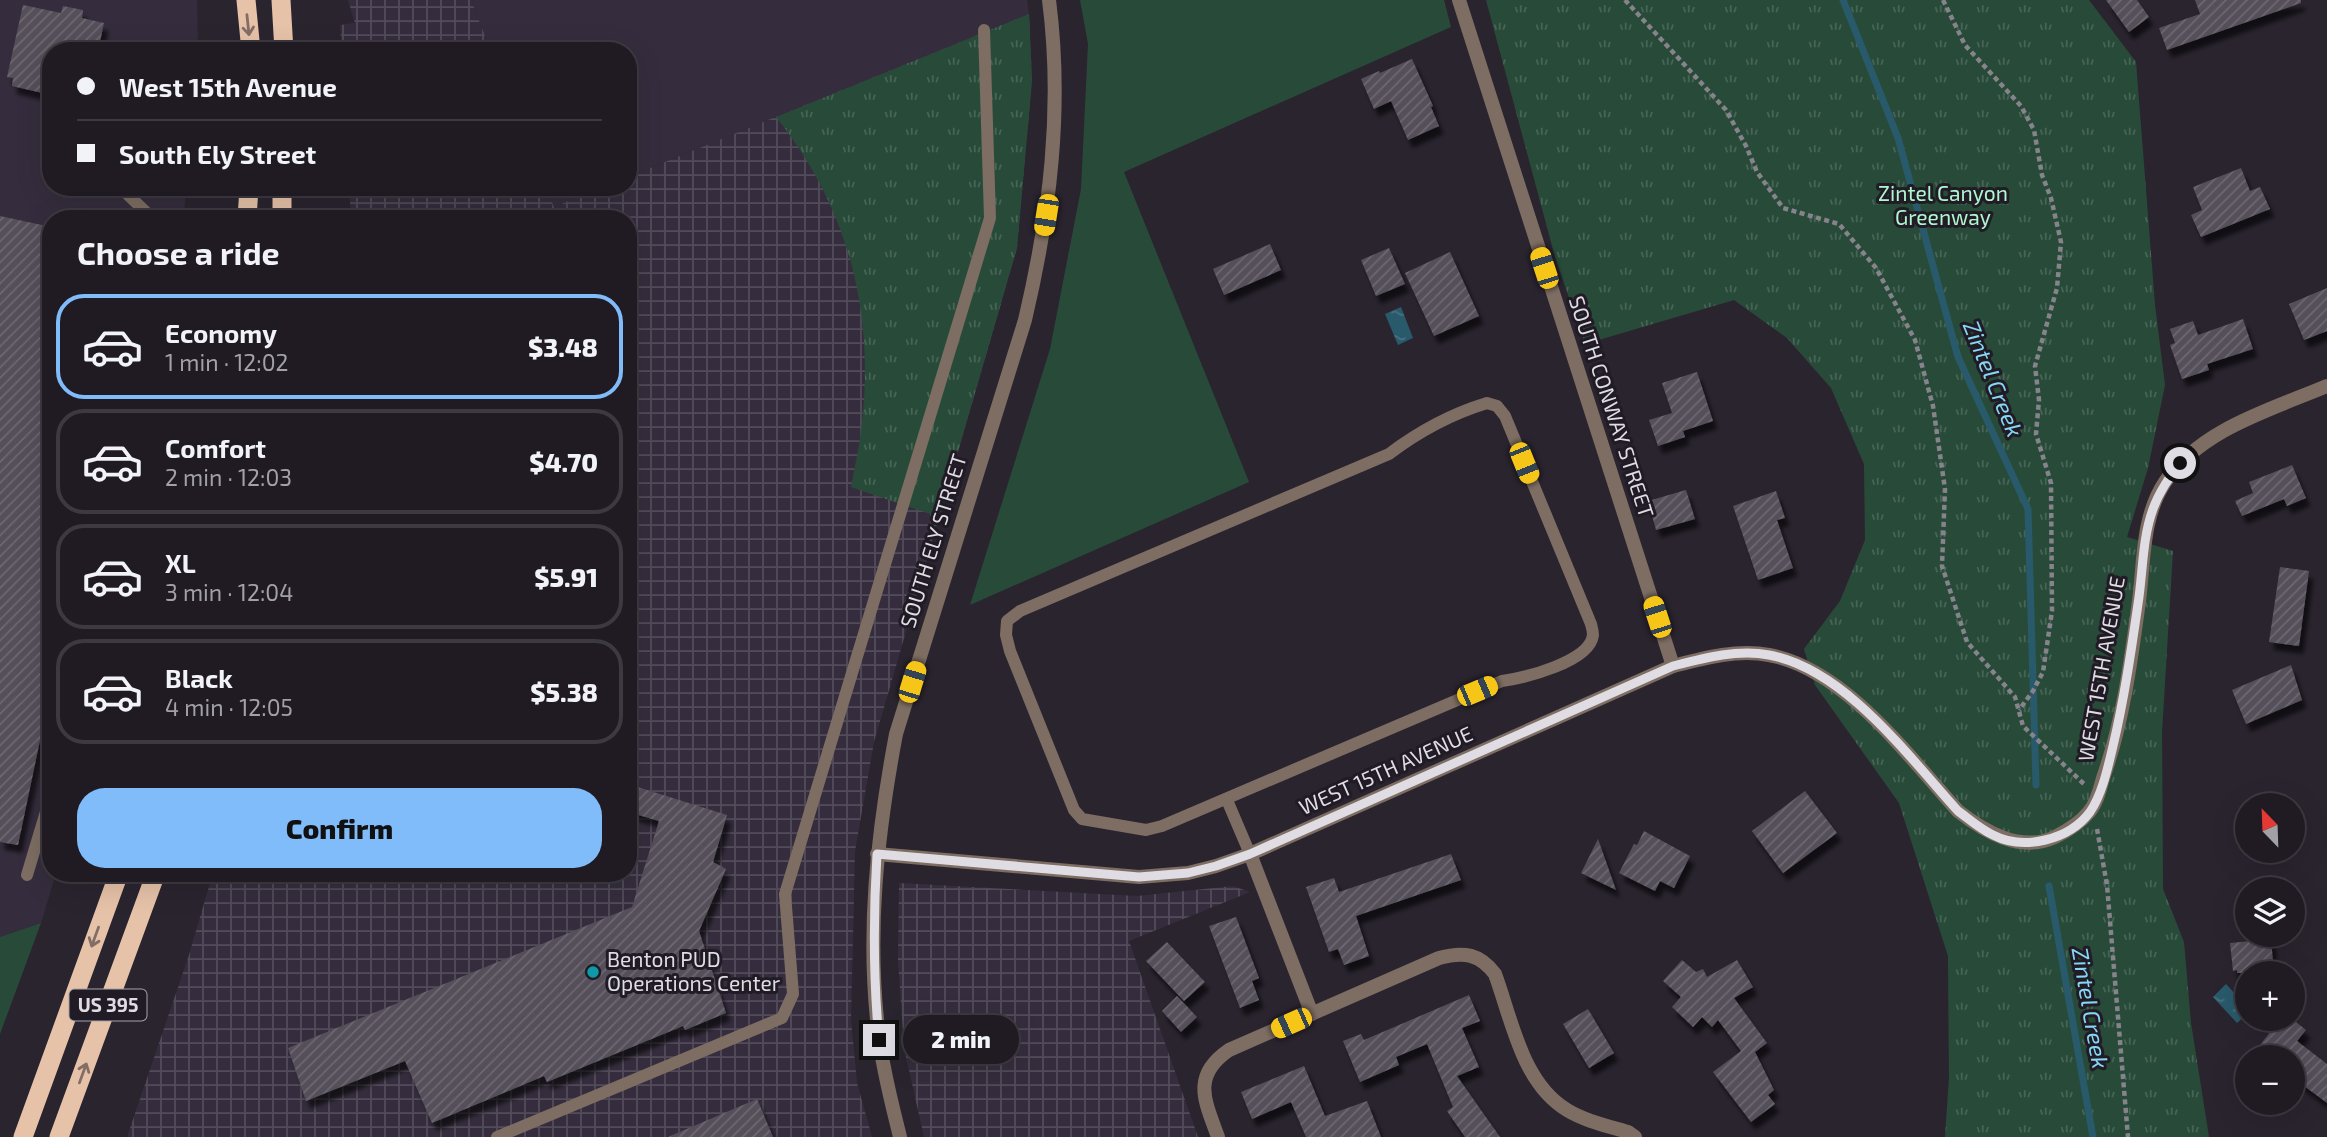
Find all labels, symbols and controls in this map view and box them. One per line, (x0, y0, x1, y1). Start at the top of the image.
one-way arrow (242, 14, 255, 36)
text: West 15th Avenue (119, 71, 337, 102)
text: South Ely Street (119, 138, 316, 169)
park label: Zintel Canyon Greenway (1878, 180, 2008, 229)
car (1033, 193, 1060, 237)
text: Choose a ride (77, 233, 280, 271)
car (1528, 245, 1561, 291)
street label: SOUTH CONWAY STREET (1565, 293, 1660, 520)
icon: car (81, 315, 144, 378)
water label: Zintel Creek (1958, 316, 2030, 441)
text: Economy (165, 317, 277, 348)
text: $3.48 (528, 331, 598, 362)
text: 1 min · 12:02 (165, 348, 289, 376)
icon: car (81, 430, 144, 493)
text: Comfort (165, 432, 266, 463)
car (1507, 440, 1542, 486)
text: $4.70 (529, 446, 598, 477)
route start (2164, 447, 2196, 479)
street label: SOUTH ELY STREET (894, 451, 971, 630)
text: 2 min · 12:03 (165, 463, 292, 491)
icon: car (81, 545, 144, 608)
text: XL (165, 547, 196, 578)
text: $5.91 (534, 561, 598, 592)
street label: WEST 15TH AVENUE (2072, 574, 2129, 763)
text: 3 min · 12:04 (165, 578, 293, 606)
car (1641, 594, 1674, 640)
car (896, 659, 929, 705)
icon: car (81, 660, 144, 723)
text: Black (165, 662, 233, 693)
car (1454, 673, 1501, 709)
text: $5.38 (530, 676, 598, 707)
text: 4 min · 12:05 (165, 693, 293, 721)
street label: WEST 15TH AVENUE (1295, 720, 1476, 819)
button: Confirm (77, 788, 602, 868)
north arrow (2235, 793, 2305, 863)
map controls (2235, 793, 2305, 1115)
button: layers (2235, 877, 2305, 947)
one-way arrow (88, 926, 101, 948)
water label: Zintel Creek (2067, 945, 2115, 1071)
place label: Benton PUD Operations Center (607, 946, 781, 995)
button: + (2235, 961, 2305, 1031)
marker: Benton PUD Operations Center (585, 964, 601, 980)
road number: US 395 (70, 990, 146, 1021)
car (1268, 1005, 1315, 1041)
callout: 2 min (903, 1016, 1019, 1064)
route end (863, 1024, 895, 1056)
text: 2 min (931, 1025, 991, 1053)
button: − (2235, 1045, 2305, 1115)
one-way arrow (78, 1062, 90, 1084)

